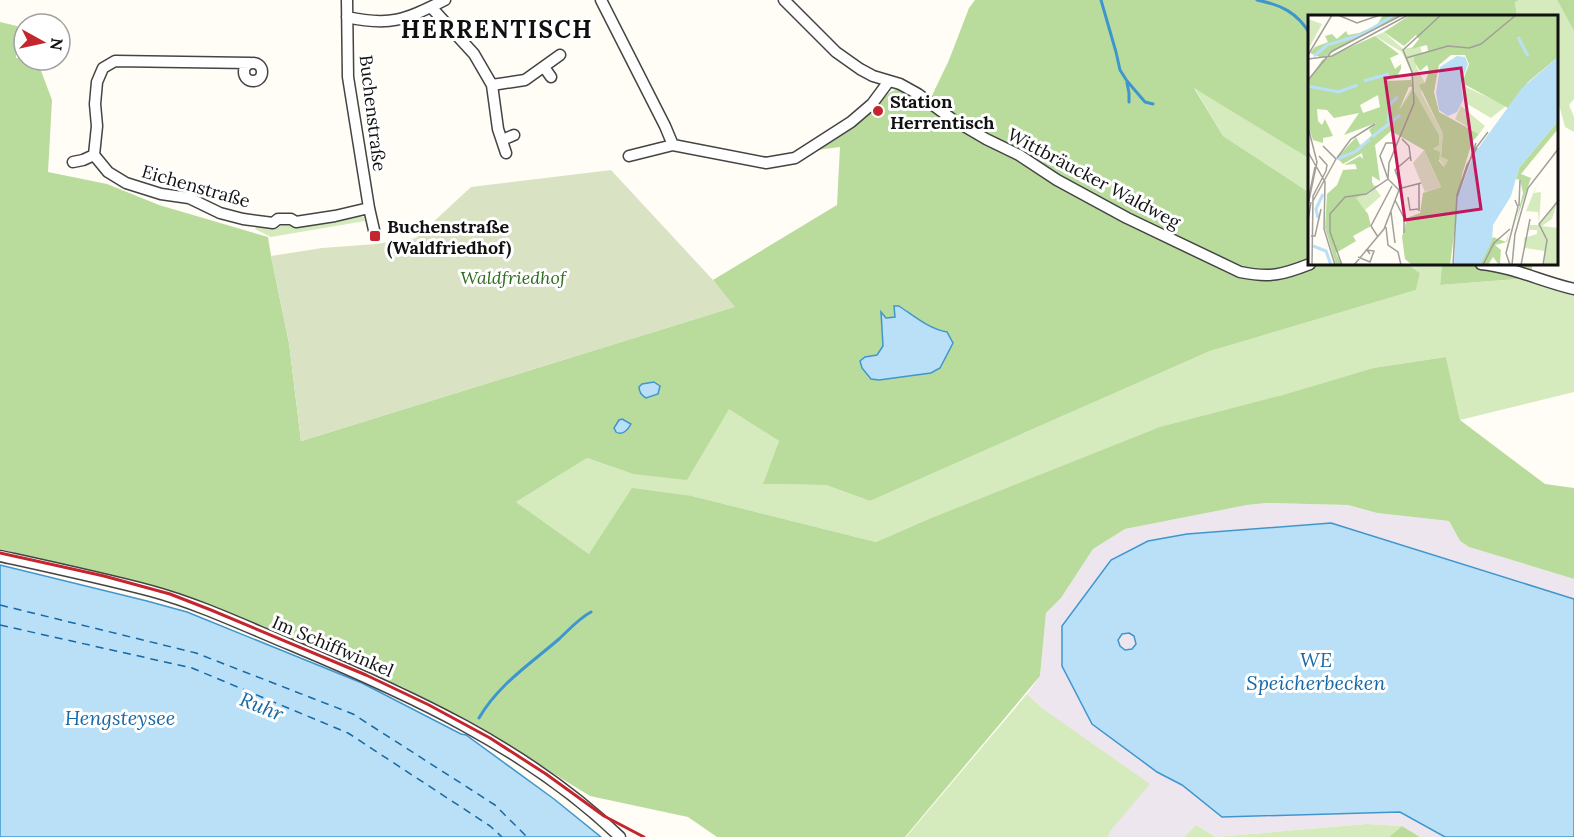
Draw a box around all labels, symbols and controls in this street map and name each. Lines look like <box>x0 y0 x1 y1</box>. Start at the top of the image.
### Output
north arrow <box>12 12 72 72</box>
district label: HERRENTISCH <box>401 14 593 45</box>
inset map <box>1308 15 1559 266</box>
text: N <box>46 37 68 52</box>
street label: Buchenstraße <box>354 53 392 173</box>
place label: Station Herrentisch <box>890 90 995 134</box>
marker: Station Herrentisch <box>871 104 885 118</box>
street label: Wittbräucker Waldweg <box>1004 123 1185 234</box>
street label: Eichenstraße <box>139 160 253 212</box>
place label: Buchenstraße (Waldfriedhof) <box>387 215 511 259</box>
marker: Buchenstraße (Waldfriedhof) <box>368 229 382 243</box>
park label: Waldfriedhof <box>460 266 568 289</box>
street label: Im Schiffwinkel <box>269 610 397 682</box>
water label: WE Speicherbecken <box>1246 647 1386 695</box>
water label: Ruhr <box>236 686 288 726</box>
water label: Hengsteysee <box>65 705 175 730</box>

